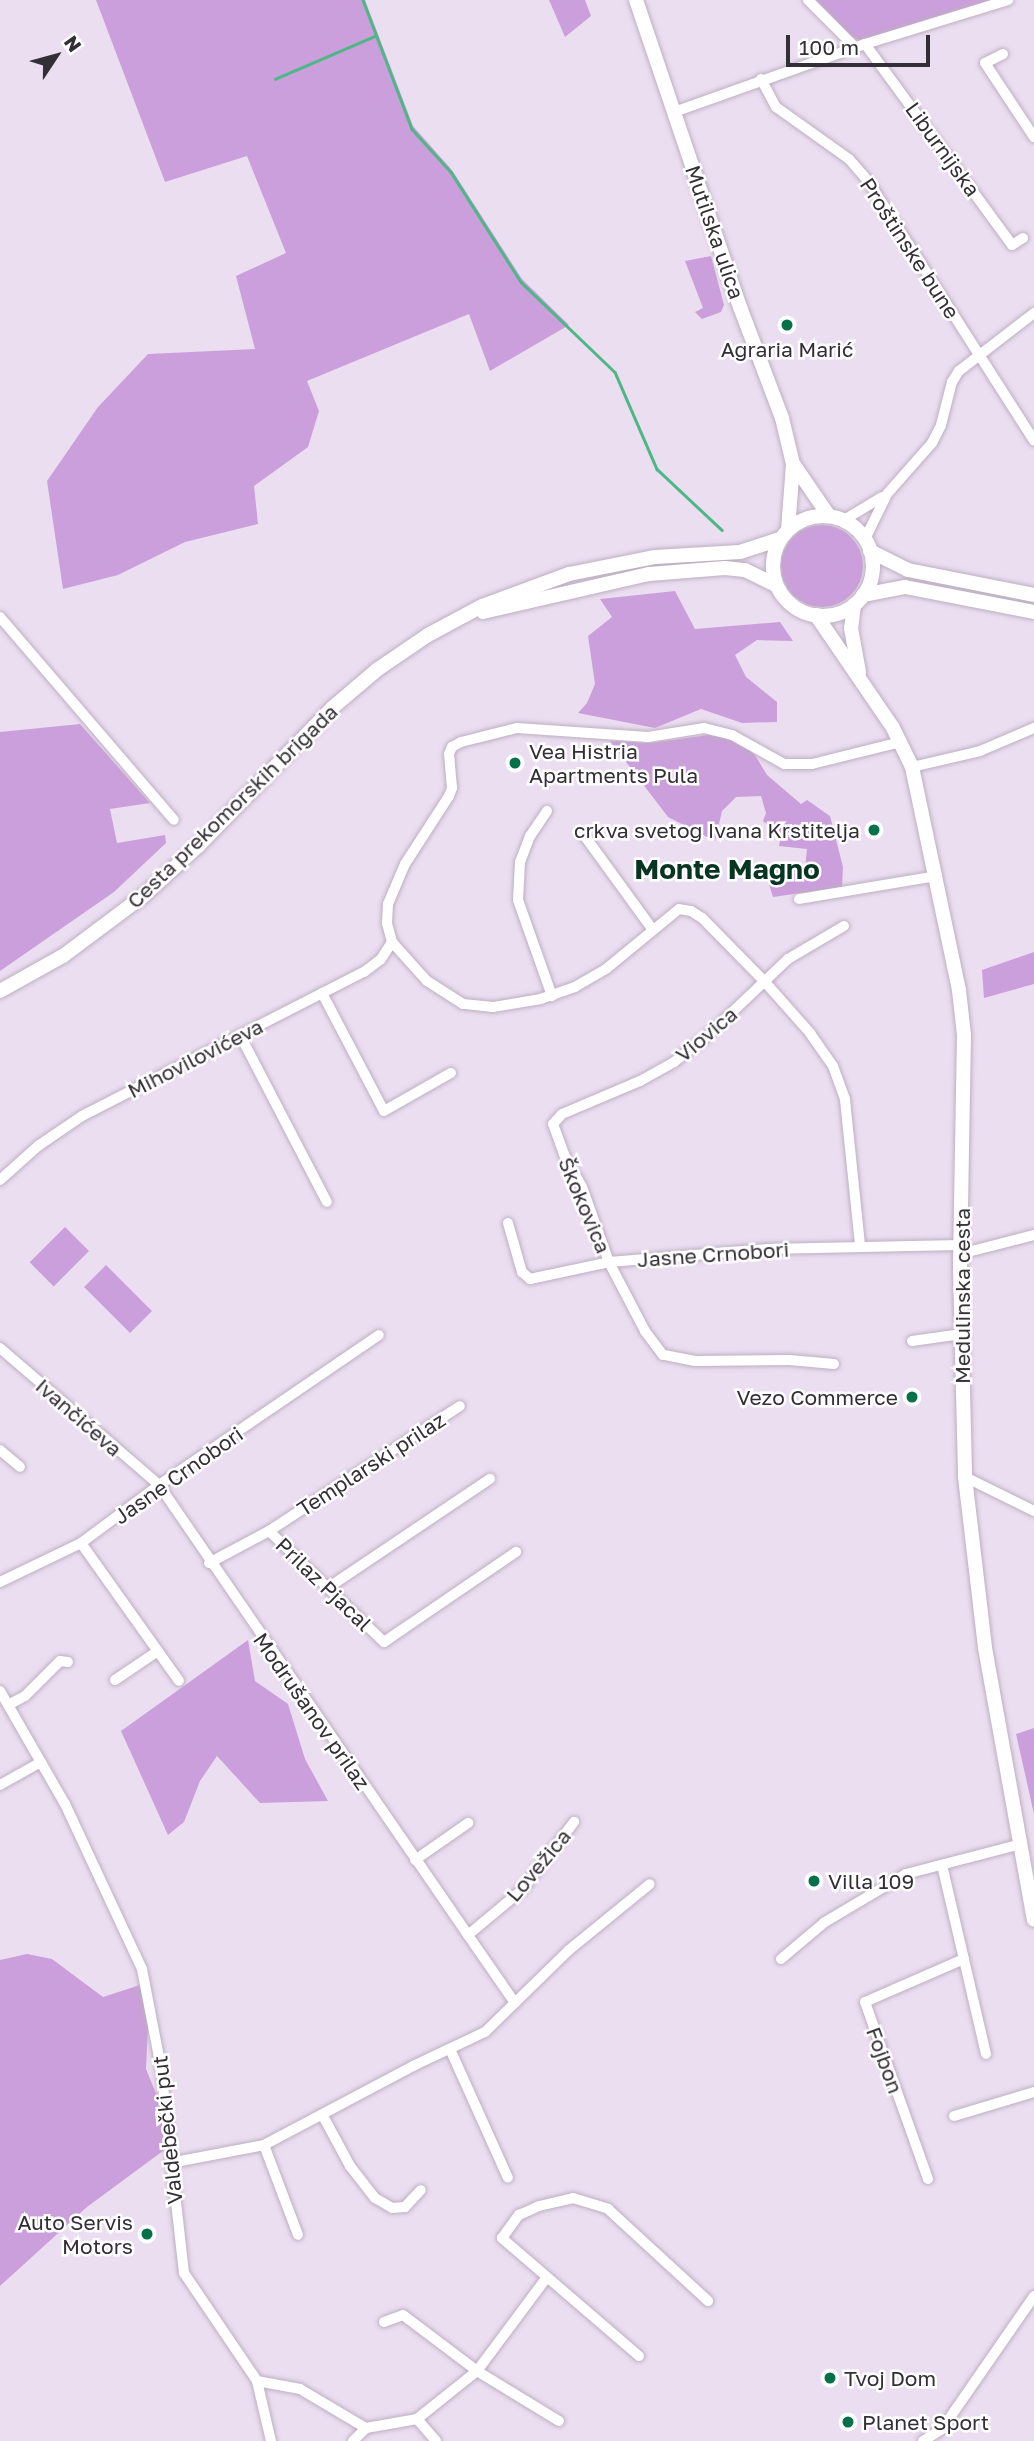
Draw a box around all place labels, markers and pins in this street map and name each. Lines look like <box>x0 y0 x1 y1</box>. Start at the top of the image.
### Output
marker: Agraria Marić <box>779 317 795 333</box>
place label: Agraria Marić <box>721 336 853 362</box>
place label: Vea Histria Apartments Pula <box>529 738 698 788</box>
marker: Vea Histria Apartments Pula <box>507 755 523 771</box>
place label: crkva svetog Ivana Krstitelja <box>574 817 860 843</box>
marker: crkva svetog Ivana Krstitelja <box>866 822 882 838</box>
place label: Vezo Commerce <box>737 1384 898 1410</box>
marker: Vezo Commerce <box>904 1389 920 1405</box>
place label: Villa 109 <box>828 1868 914 1894</box>
marker: Villa 109 <box>806 1873 822 1889</box>
place label: Auto Servis Motors <box>17 2209 133 2259</box>
marker: Auto Servis Motors <box>139 2226 155 2242</box>
place label: Tvoj Dom <box>844 2365 936 2391</box>
marker: Tvoj Dom <box>822 2370 838 2386</box>
place label: Planet Sport <box>862 2409 989 2435</box>
marker: Planet Sport <box>840 2414 856 2430</box>

